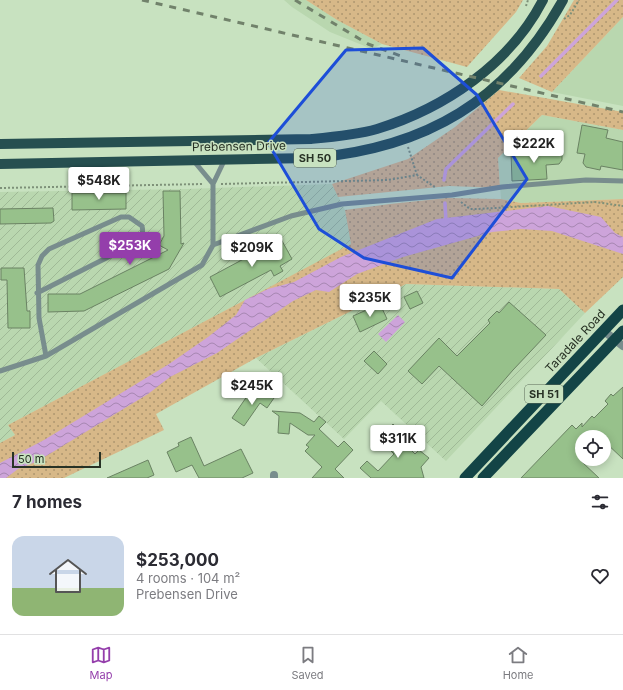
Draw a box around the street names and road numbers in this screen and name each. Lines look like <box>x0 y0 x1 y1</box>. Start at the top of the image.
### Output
street label: Prebensen Drive <box>192 138 286 154</box>
road number: SH 50 <box>294 149 336 167</box>
street label: Taradale Road <box>542 306 608 376</box>
road number: SH 51 <box>525 385 563 403</box>

